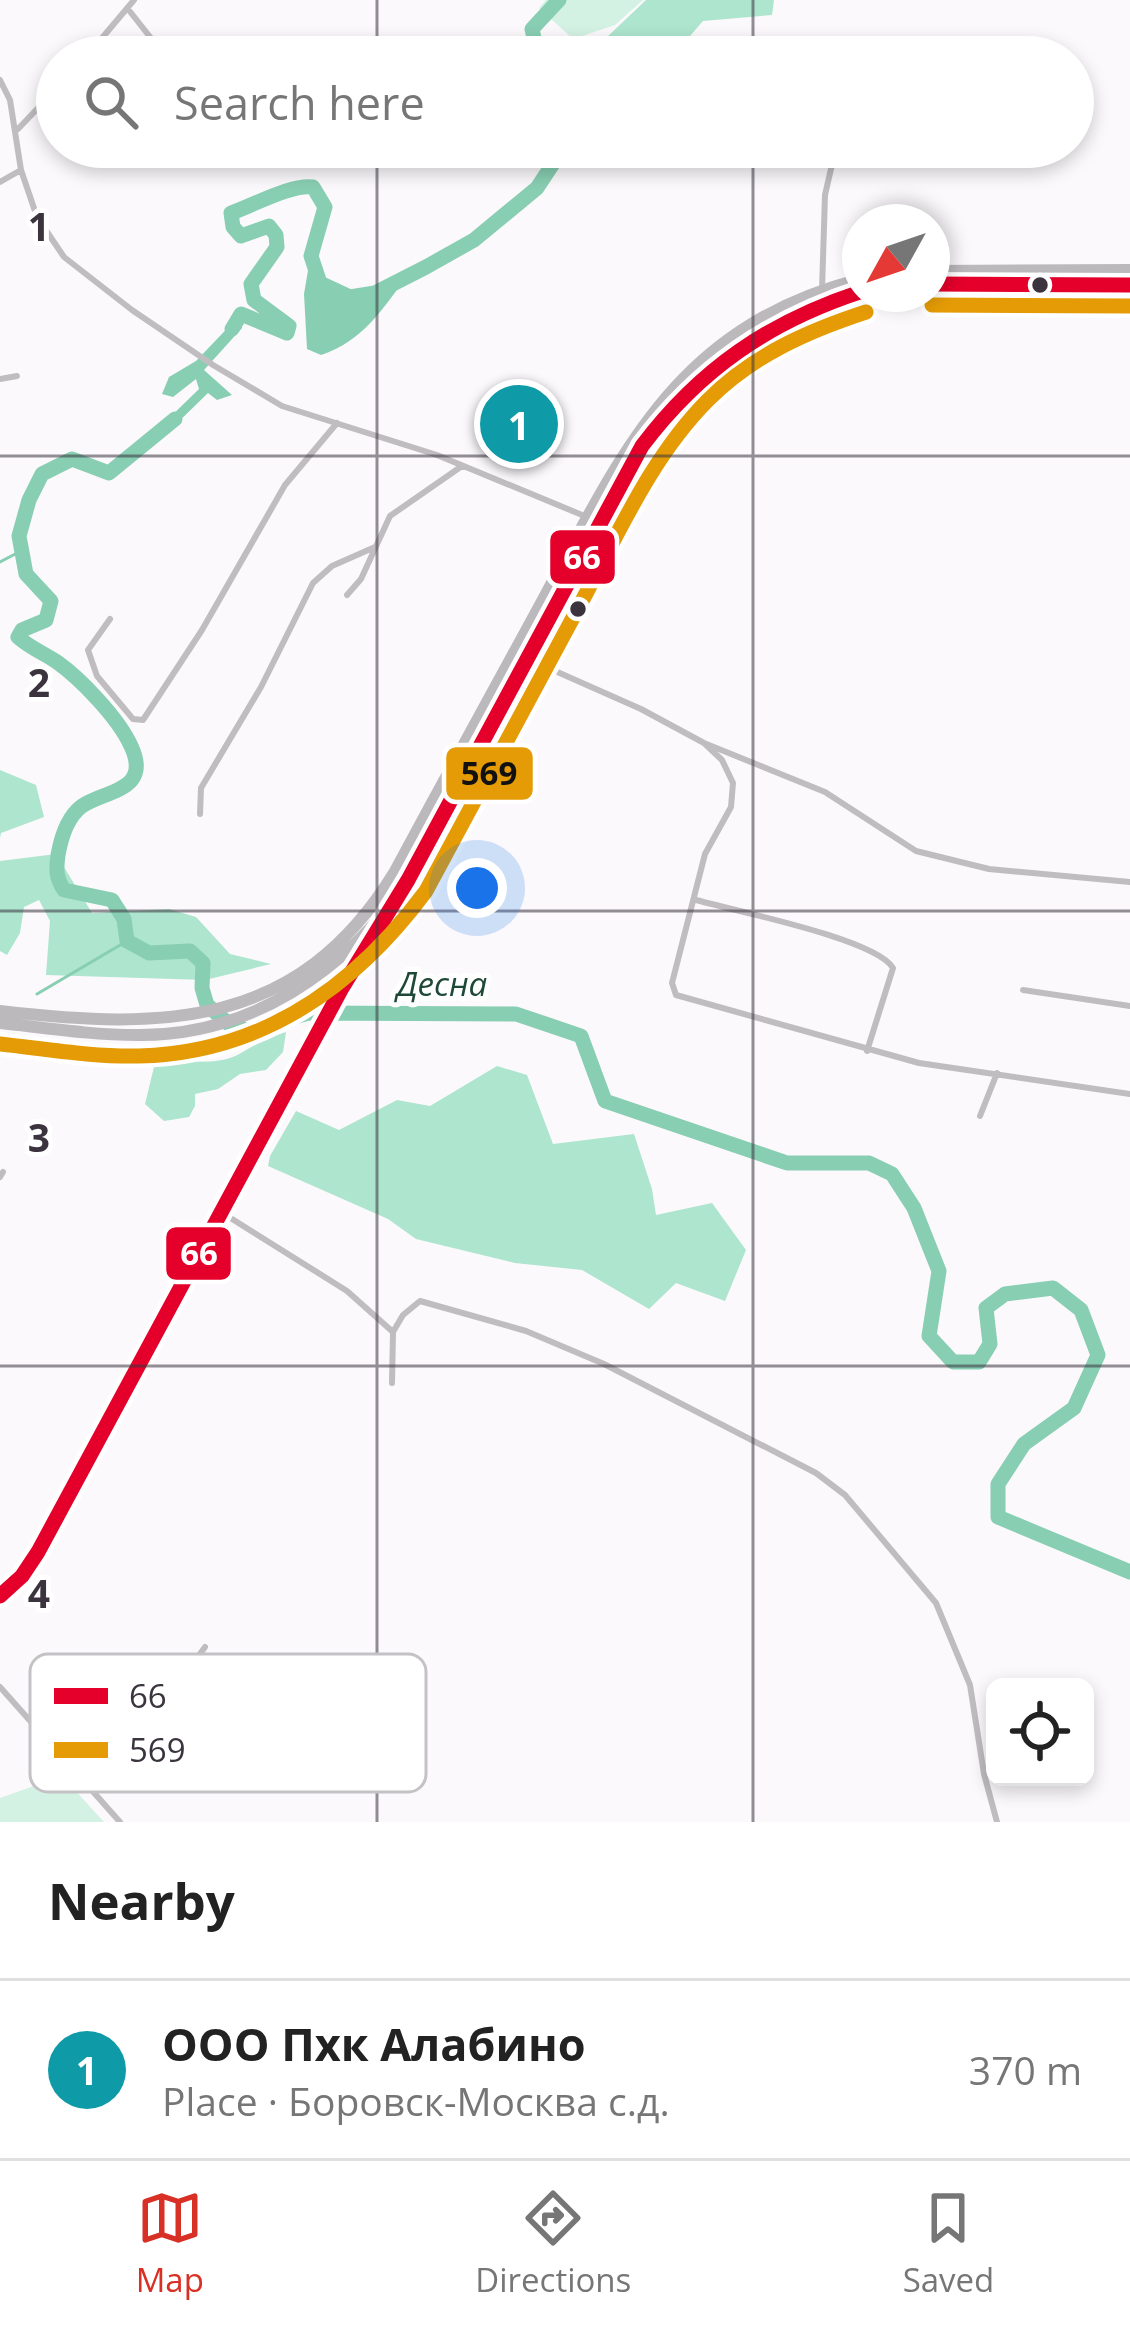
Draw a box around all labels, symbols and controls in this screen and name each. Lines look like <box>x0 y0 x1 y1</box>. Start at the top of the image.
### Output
search box <box>36 36 1094 168</box>
icon: search <box>78 69 144 135</box>
text: Search here <box>174 72 425 133</box>
text: 1 <box>28 199 50 252</box>
north arrow <box>842 204 950 312</box>
unlabelled marker <box>1029 274 1051 296</box>
pin: 1 <box>480 379 558 469</box>
line badge: 66 <box>548 528 617 586</box>
text: 66 <box>563 534 601 579</box>
unlabelled marker <box>567 598 589 620</box>
text: 2 <box>28 655 50 708</box>
line badge: 569 <box>444 745 535 802</box>
text: 569 <box>461 750 517 795</box>
your location <box>447 858 507 918</box>
water label: Десна <box>394 961 487 1006</box>
text: 3 <box>28 1110 50 1163</box>
line badge: 66 <box>164 1225 233 1282</box>
text: 66 <box>180 1230 218 1275</box>
text: 4 <box>28 1566 50 1619</box>
legend <box>30 1654 426 1792</box>
text: 66 <box>129 1673 167 1718</box>
map controls <box>986 1678 1094 1786</box>
button: locate <box>986 1678 1094 1786</box>
text: 569 <box>129 1727 186 1772</box>
text: Nearby <box>48 1865 235 1935</box>
text: ООО Пхк Алабино <box>162 2013 586 2074</box>
text: 1 <box>76 2043 98 2096</box>
text: 370 m <box>969 2043 1082 2096</box>
text: Place · Боровск-Москва с.д. <box>162 2074 670 2127</box>
tab: Map <box>136 2185 204 2302</box>
tab: Directions <box>475 2185 631 2302</box>
tab: Saved <box>903 2185 994 2302</box>

